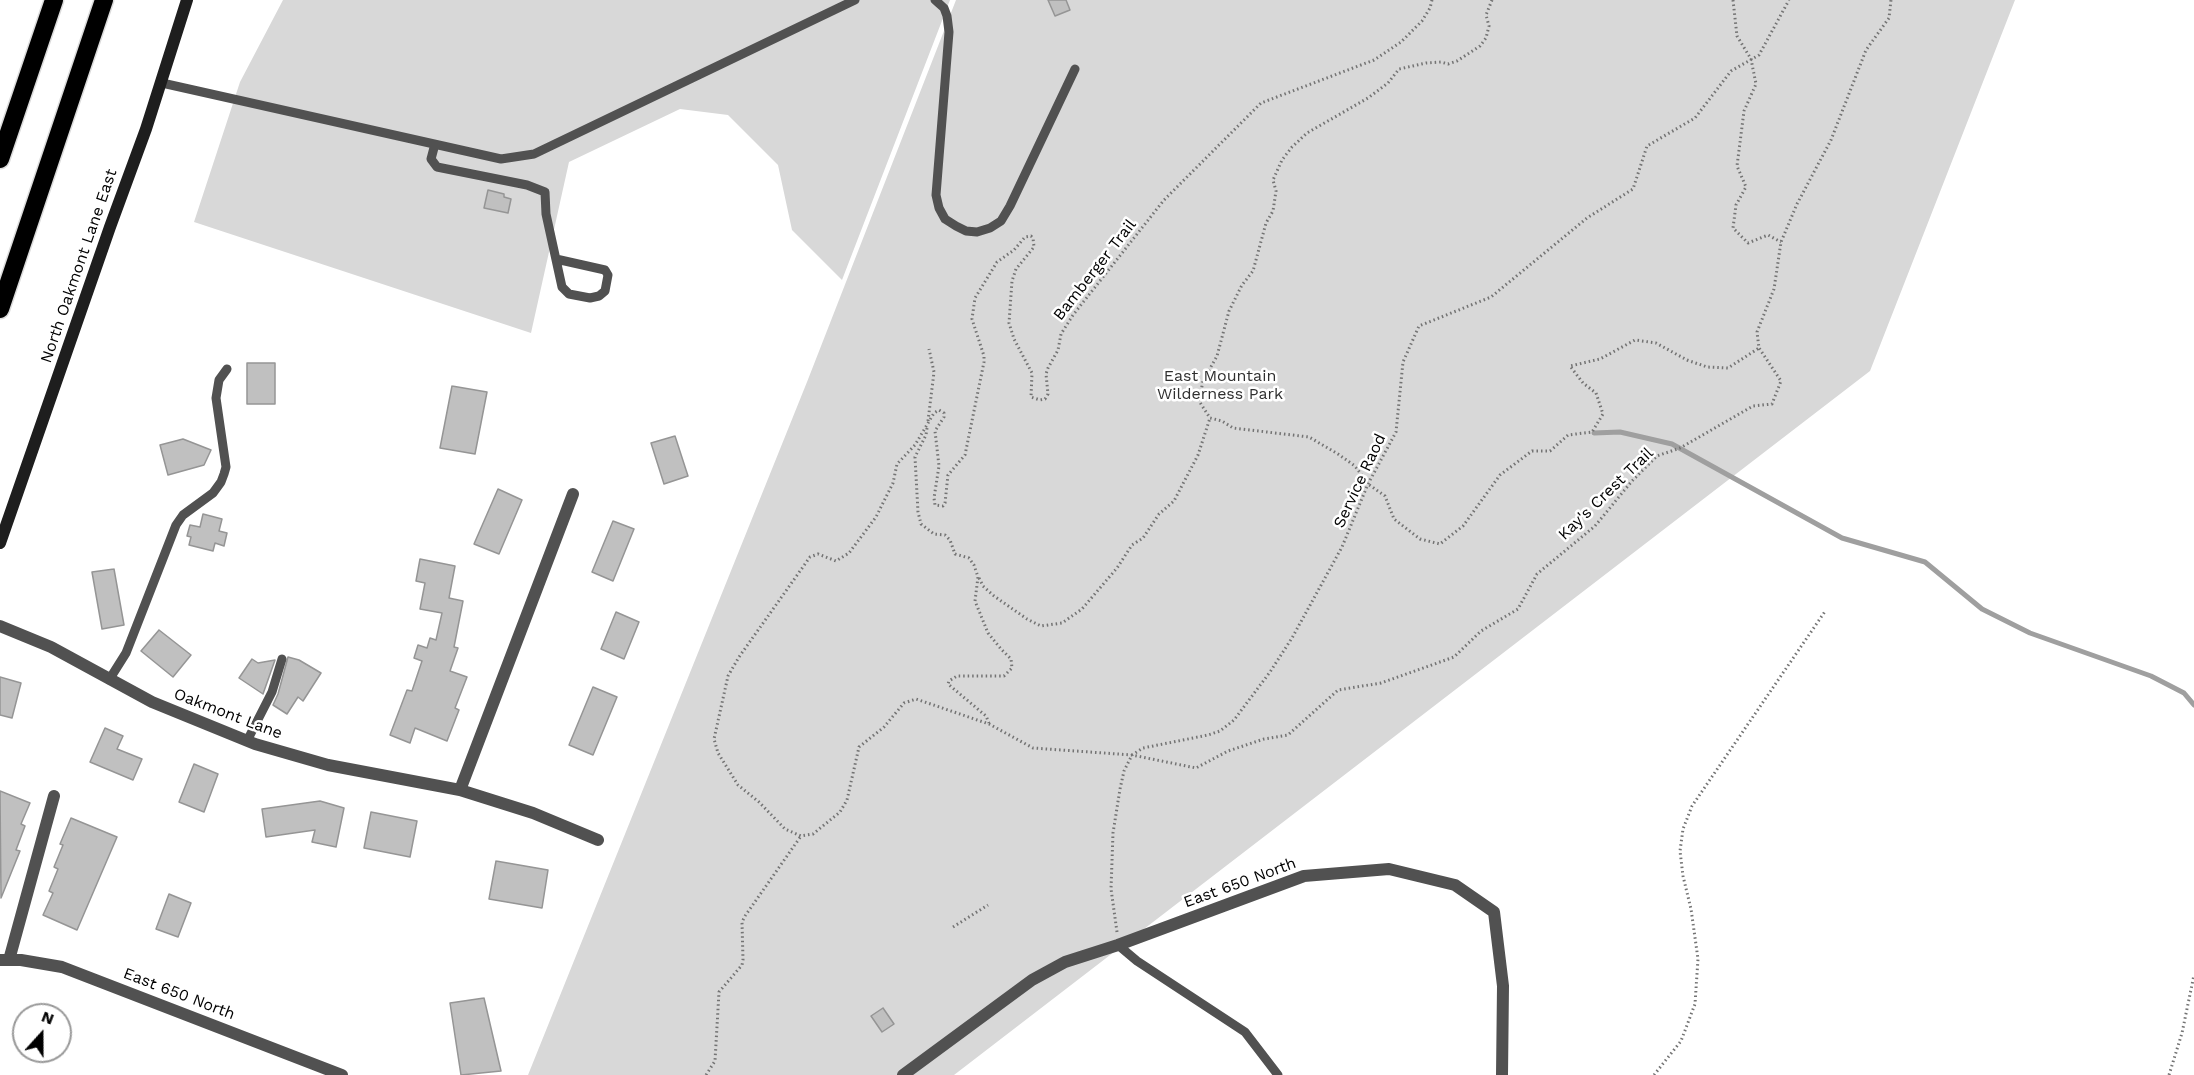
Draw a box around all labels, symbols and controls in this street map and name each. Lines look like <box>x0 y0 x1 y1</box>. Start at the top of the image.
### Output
street label: North Oakmont Lane East <box>37 167 121 365</box>
street label: Bamberger Trail <box>1050 216 1140 324</box>
park label: East Mountain Wilderness Park <box>1157 366 1283 404</box>
street label: Service Raod <box>1330 431 1390 531</box>
street label: Kay's Crest Trail <box>1554 444 1658 544</box>
street label: Oakmont Lane <box>171 684 285 744</box>
street label: East 650 North <box>1181 854 1299 912</box>
street label: East 650 North <box>120 964 238 1024</box>
north arrow <box>12 1003 72 1063</box>
text: N <box>39 1007 57 1029</box>

